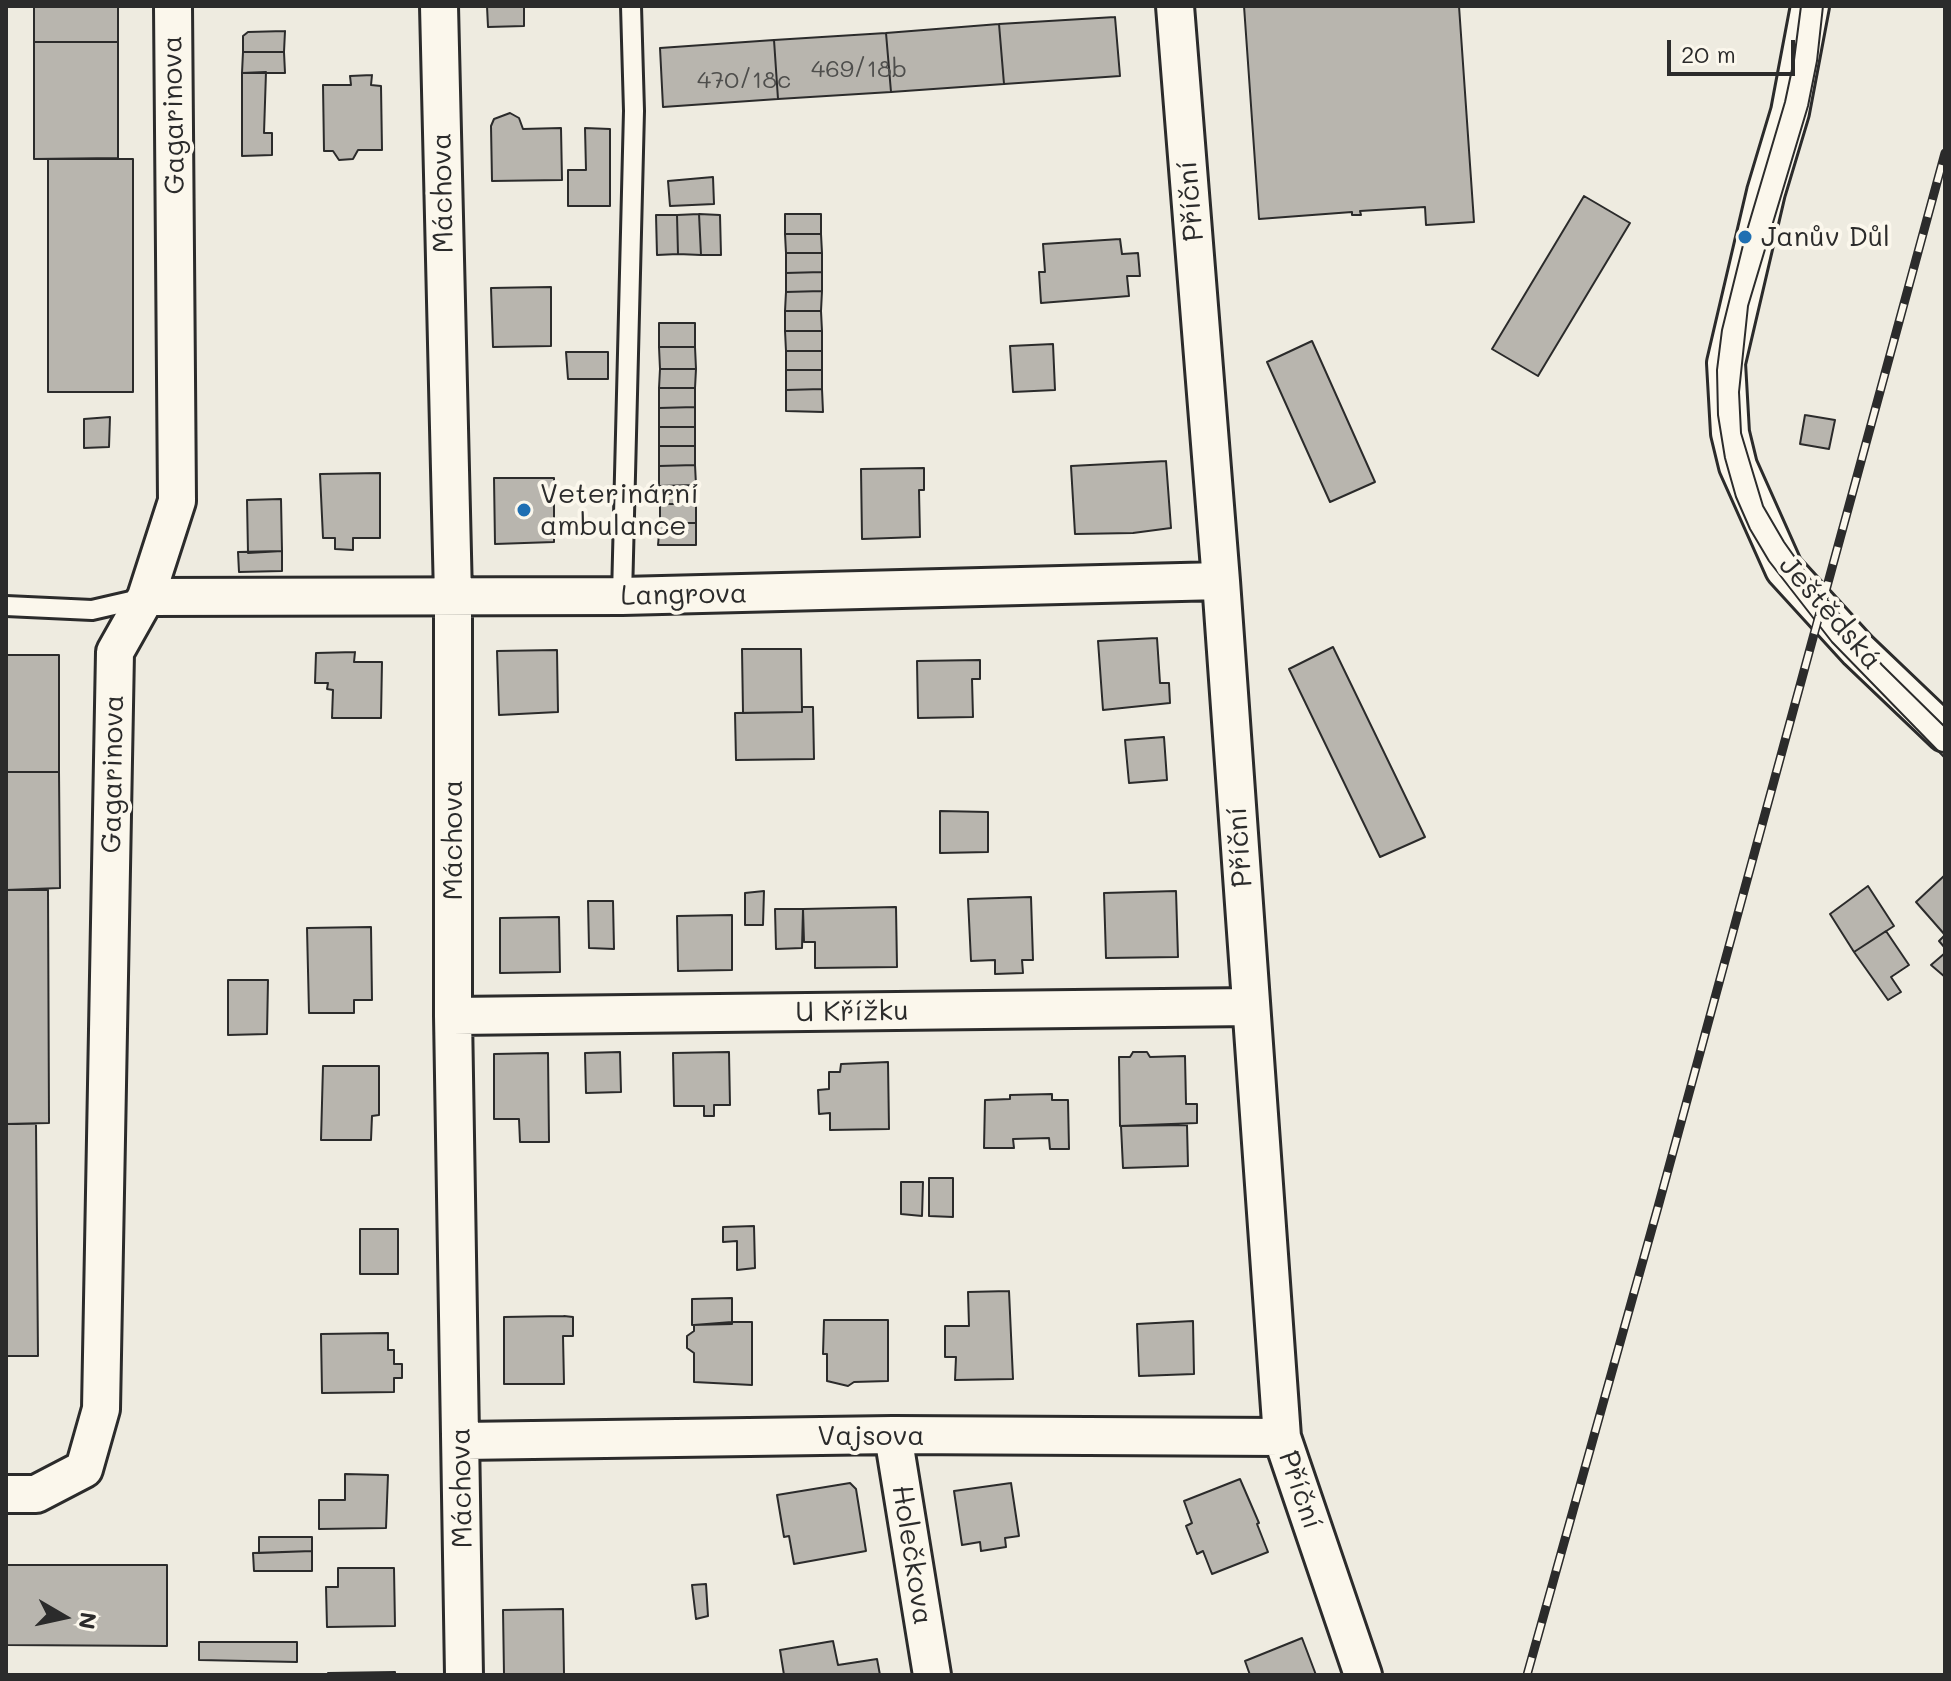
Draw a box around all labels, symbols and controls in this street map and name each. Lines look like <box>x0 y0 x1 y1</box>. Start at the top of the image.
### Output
scale bar <box>1671 24 1799 74</box>
street label: Gagarinova <box>156 35 192 195</box>
text: 20 m <box>1681 38 1736 69</box>
house number: 469/18b <box>811 56 907 84</box>
house number: 470/18c <box>697 67 791 95</box>
street label: Máchova <box>425 132 461 254</box>
street label: Příční <box>1171 159 1211 243</box>
place label: Janův Důl <box>1761 220 1890 254</box>
marker: Janův Důl <box>1736 228 1754 246</box>
place label: Veterinární ambulance <box>540 477 699 543</box>
marker: Veterinární ambulance <box>515 501 533 519</box>
street label: Ještědská <box>1772 549 1888 677</box>
street label: Langrova <box>620 577 748 613</box>
street label: Gagarinova <box>95 694 131 854</box>
street label: Máchova <box>436 780 470 900</box>
street label: Příční <box>1220 806 1260 888</box>
street label: U Křížku <box>795 994 909 1030</box>
street label: Vajsova <box>817 1419 925 1453</box>
street label: Máchova <box>444 1427 480 1549</box>
street label: Příční <box>1271 1446 1329 1534</box>
street label: Holečkova <box>884 1483 940 1627</box>
north arrow <box>24 1577 104 1657</box>
text: N <box>73 1610 104 1631</box>

